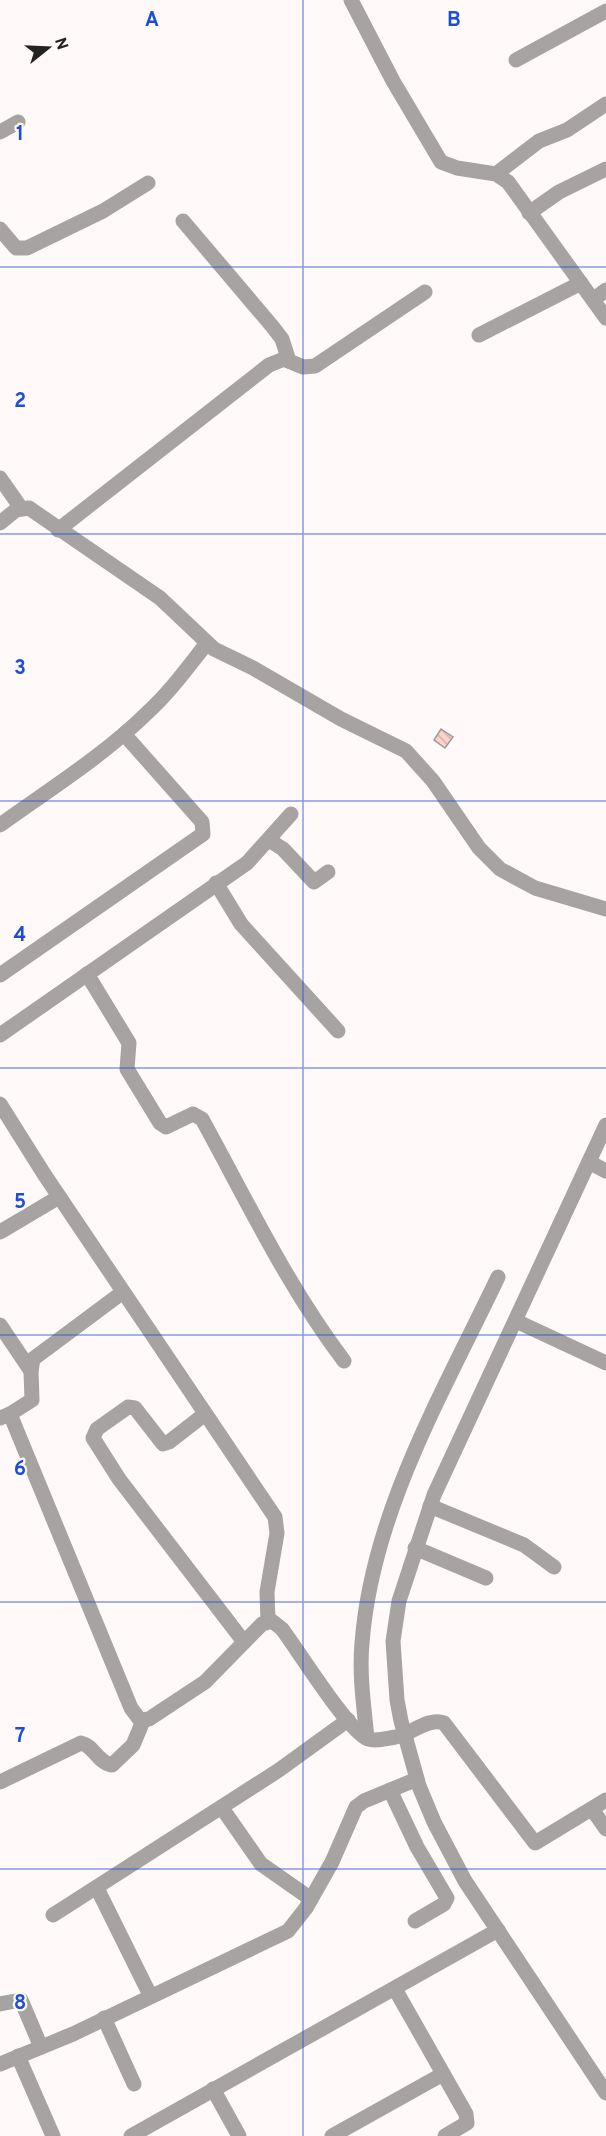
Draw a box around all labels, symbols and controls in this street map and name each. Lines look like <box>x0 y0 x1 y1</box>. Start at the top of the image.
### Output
text: A <box>145 8 159 34</box>
text: B <box>447 8 461 34</box>
north arrow <box>18 18 78 78</box>
text: N <box>49 35 72 53</box>
text: 1 <box>16 122 24 148</box>
text: 2 <box>14 389 26 415</box>
text: 3 <box>14 656 26 682</box>
text: 4 <box>14 923 26 949</box>
text: 5 <box>14 1190 26 1216</box>
text: 6 <box>14 1457 26 1483</box>
text: 7 <box>15 1724 25 1750</box>
text: 8 <box>14 1991 26 2017</box>

